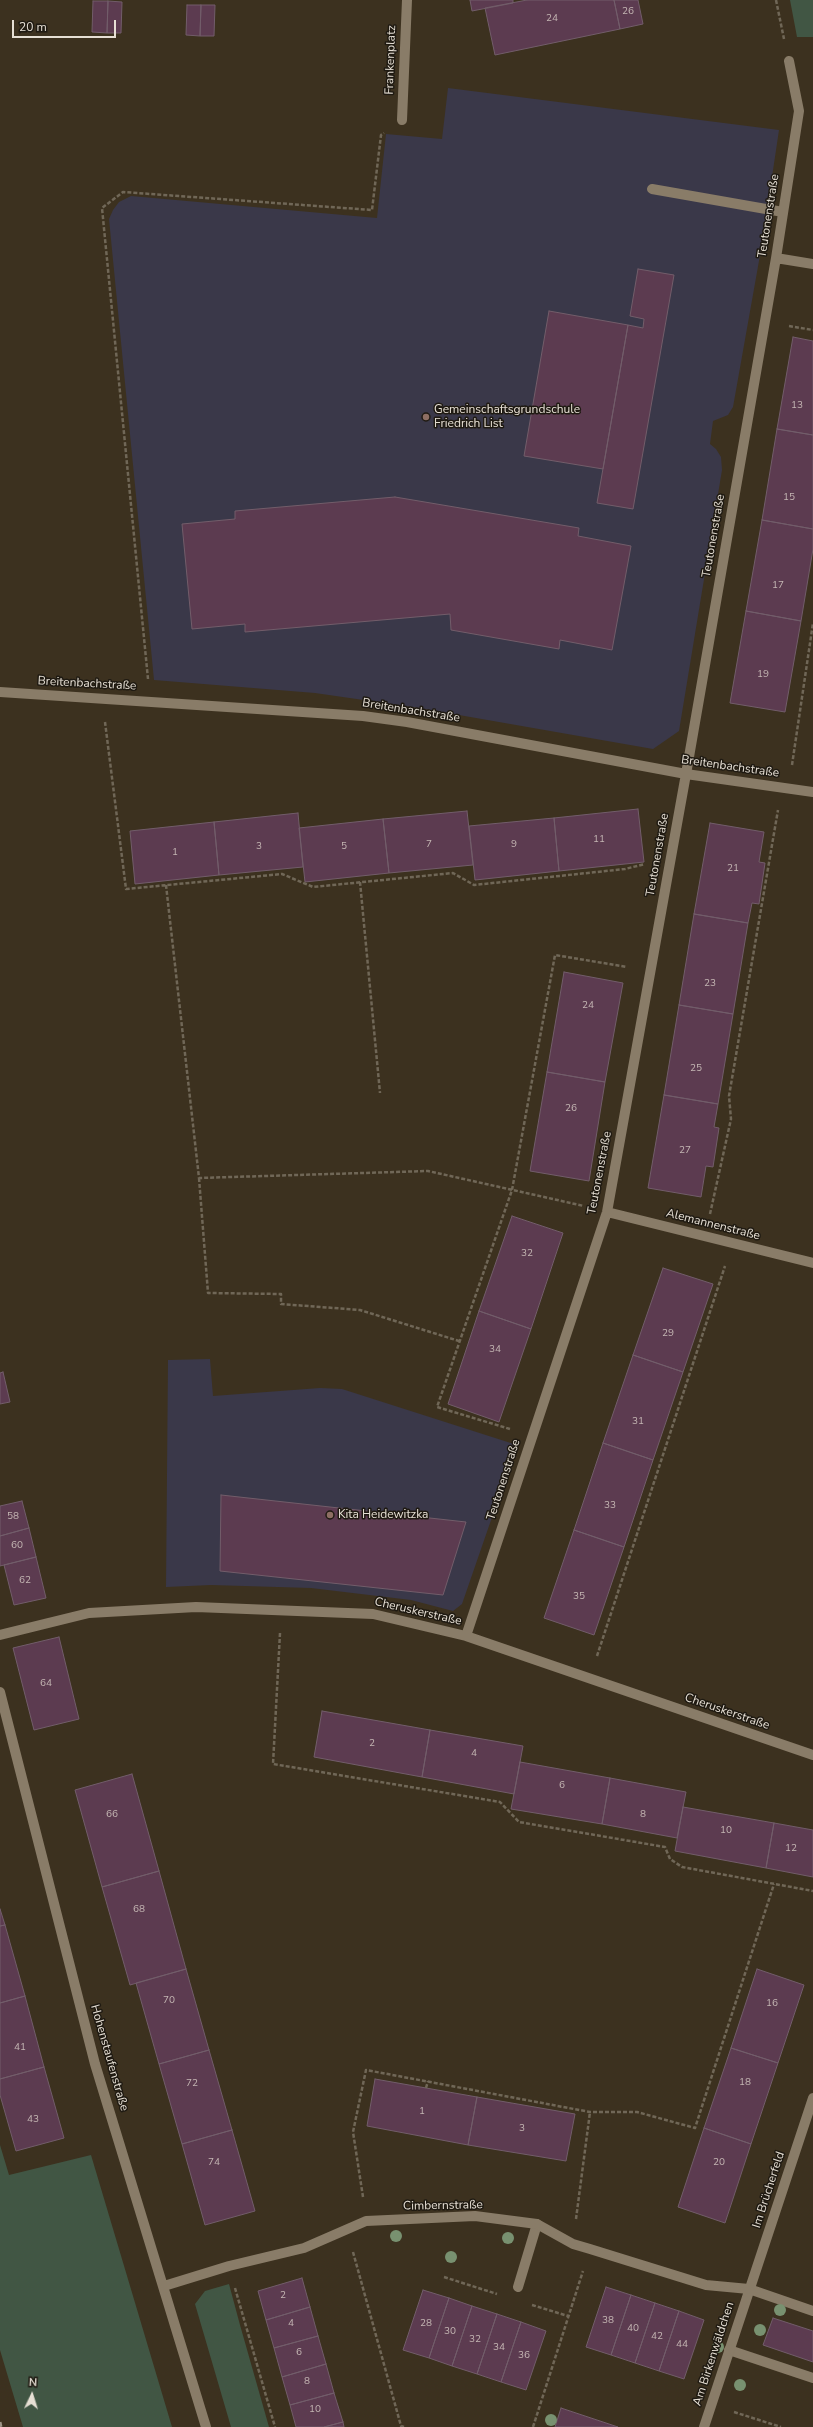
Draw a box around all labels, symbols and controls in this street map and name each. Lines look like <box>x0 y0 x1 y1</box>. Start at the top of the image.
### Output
house number: 26 <box>622 6 634 18</box>
scale bar <box>14 12 118 38</box>
house number: 24 <box>546 13 558 25</box>
text: 20 m <box>19 19 47 35</box>
street label: Frankenplatz <box>383 25 399 95</box>
street label: Teutonenstraße <box>755 173 783 259</box>
house number: 13 <box>791 400 803 412</box>
place label: Gemeinschaftsgrundschule Friedrich List <box>434 403 580 431</box>
marker: Gemeinschaftsgrundschule Friedrich List <box>421 412 431 422</box>
house number: 15 <box>783 492 795 504</box>
street label: Teutonenstraße <box>700 493 728 579</box>
house number: 17 <box>772 580 784 592</box>
house number: 19 <box>757 669 769 681</box>
street label: Breitenbachstraße <box>37 674 137 694</box>
street label: Breitenbachstraße <box>361 696 461 726</box>
street label: Breitenbachstraße <box>680 753 780 781</box>
street label: Teutonenstraße <box>644 812 672 898</box>
house number: 11 <box>593 834 605 846</box>
house number: 7 <box>426 839 432 851</box>
house number: 9 <box>511 839 517 851</box>
house number: 3 <box>256 841 262 853</box>
house number: 5 <box>341 841 347 853</box>
house number: 1 <box>172 847 178 859</box>
house number: 21 <box>727 863 739 875</box>
house number: 23 <box>704 978 716 990</box>
house number: 24 <box>582 1000 594 1012</box>
house number: 25 <box>690 1063 702 1075</box>
house number: 26 <box>565 1103 577 1115</box>
street label: Teutonenstraße <box>585 1130 615 1216</box>
house number: 27 <box>679 1145 691 1157</box>
street label: Alemannenstraße <box>665 1206 761 1244</box>
house number: 32 <box>521 1248 533 1260</box>
house number: 29 <box>662 1328 674 1340</box>
house number: 34 <box>489 1344 501 1356</box>
house number: 31 <box>632 1416 644 1428</box>
street label: Teutonenstraße <box>484 1438 524 1522</box>
house number: 33 <box>604 1500 616 1512</box>
place label: Kita Heidewitzka <box>338 1508 428 1522</box>
marker: Kita Heidewitzka <box>325 1510 335 1520</box>
house number: 58 <box>7 1511 19 1523</box>
house number: 60 <box>11 1540 23 1552</box>
house number: 62 <box>19 1575 31 1587</box>
house number: 35 <box>573 1591 585 1603</box>
street label: Cheruskerstraße <box>373 1595 463 1629</box>
house number: 64 <box>40 1678 52 1690</box>
street label: Cheruskerstraße <box>683 1691 771 1733</box>
house number: 2 <box>369 1738 375 1750</box>
house number: 4 <box>471 1748 477 1760</box>
house number: 6 <box>559 1780 565 1792</box>
house number: 66 <box>106 1809 118 1821</box>
house number: 8 <box>640 1809 646 1821</box>
house number: 10 <box>720 1825 732 1837</box>
house number: 12 <box>785 1843 797 1855</box>
house number: 68 <box>133 1904 145 1916</box>
house number: 70 <box>163 1995 175 2007</box>
house number: 16 <box>766 1998 778 2010</box>
street label: Hohenstaufenstraße <box>87 2003 131 2113</box>
house number: 41 <box>14 2042 26 2054</box>
house number: 18 <box>739 2077 751 2089</box>
house number: 72 <box>186 2078 198 2090</box>
house number: 1 <box>419 2106 425 2118</box>
house number: 43 <box>27 2114 39 2126</box>
house number: 3 <box>519 2123 525 2135</box>
street label: Im Brücherfeld <box>750 2150 788 2230</box>
house number: 74 <box>208 2157 220 2169</box>
house number: 20 <box>713 2157 725 2169</box>
street label: Cimbernstraße <box>403 2198 483 2214</box>
house number: 2 <box>280 2290 286 2302</box>
street label: Am Birkenwäldchen <box>690 2300 738 2408</box>
house number: 38 <box>602 2315 614 2327</box>
house number: 4 <box>288 2318 294 2330</box>
house number: 28 <box>420 2318 432 2330</box>
house number: 40 <box>627 2323 639 2335</box>
house number: 30 <box>444 2326 456 2338</box>
house number: 42 <box>651 2331 663 2343</box>
house number: 32 <box>469 2334 481 2346</box>
house number: 44 <box>676 2339 688 2351</box>
house number: 34 <box>493 2342 505 2354</box>
house number: 6 <box>296 2347 302 2359</box>
house number: 36 <box>518 2350 530 2362</box>
north arrow <box>12 2375 52 2415</box>
text: N <box>28 2375 37 2390</box>
house number: 8 <box>304 2376 310 2388</box>
house number: 10 <box>309 2404 321 2416</box>

